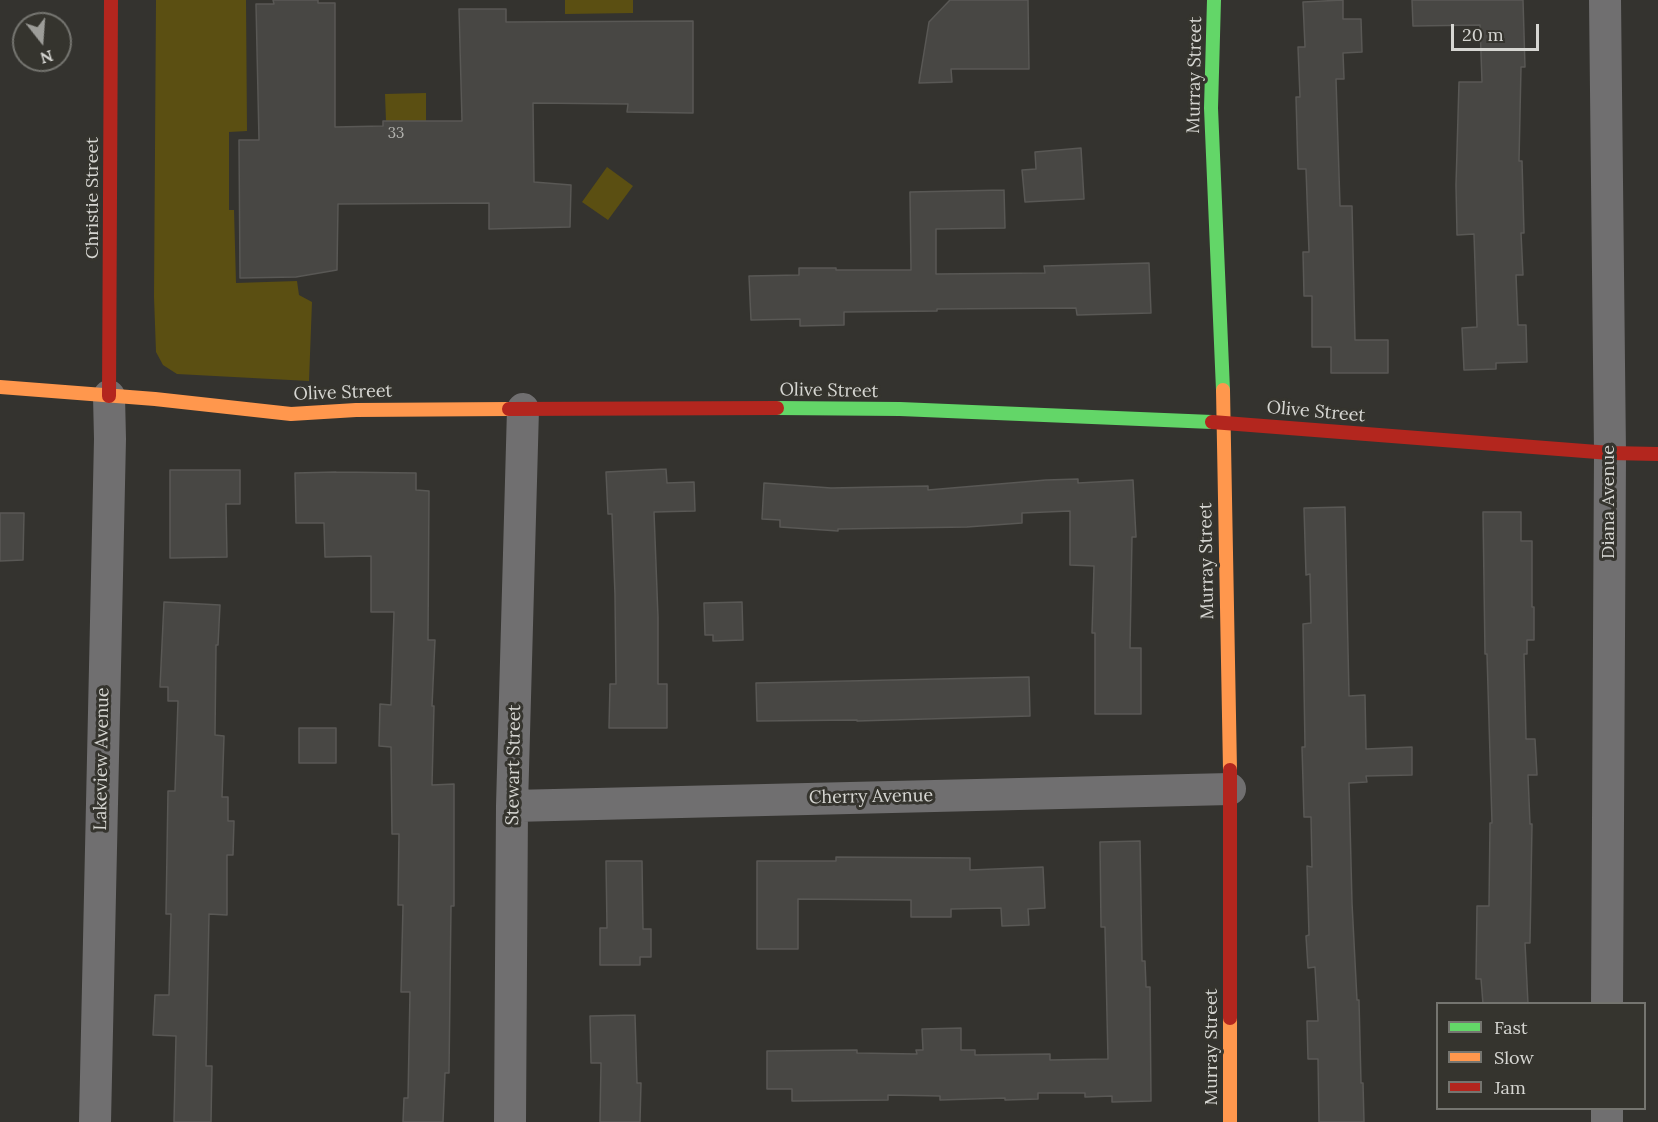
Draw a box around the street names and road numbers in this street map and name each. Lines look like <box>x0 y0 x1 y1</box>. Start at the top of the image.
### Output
street label: Murray Street <box>1183 16 1207 134</box>
street label: Christie Street <box>82 137 104 259</box>
street label: Olive Street <box>779 379 879 403</box>
street label: Olive Street <box>293 380 393 406</box>
street label: Olive Street <box>1266 397 1366 427</box>
street label: Diana Avenue <box>1598 445 1620 559</box>
street label: Murray Street <box>1195 502 1219 620</box>
street label: Lakeview Avenue <box>90 687 114 831</box>
street label: Stewart Street <box>502 704 526 826</box>
street label: Cherry Avenue <box>809 785 933 809</box>
street label: Murray Street <box>1201 988 1223 1106</box>

